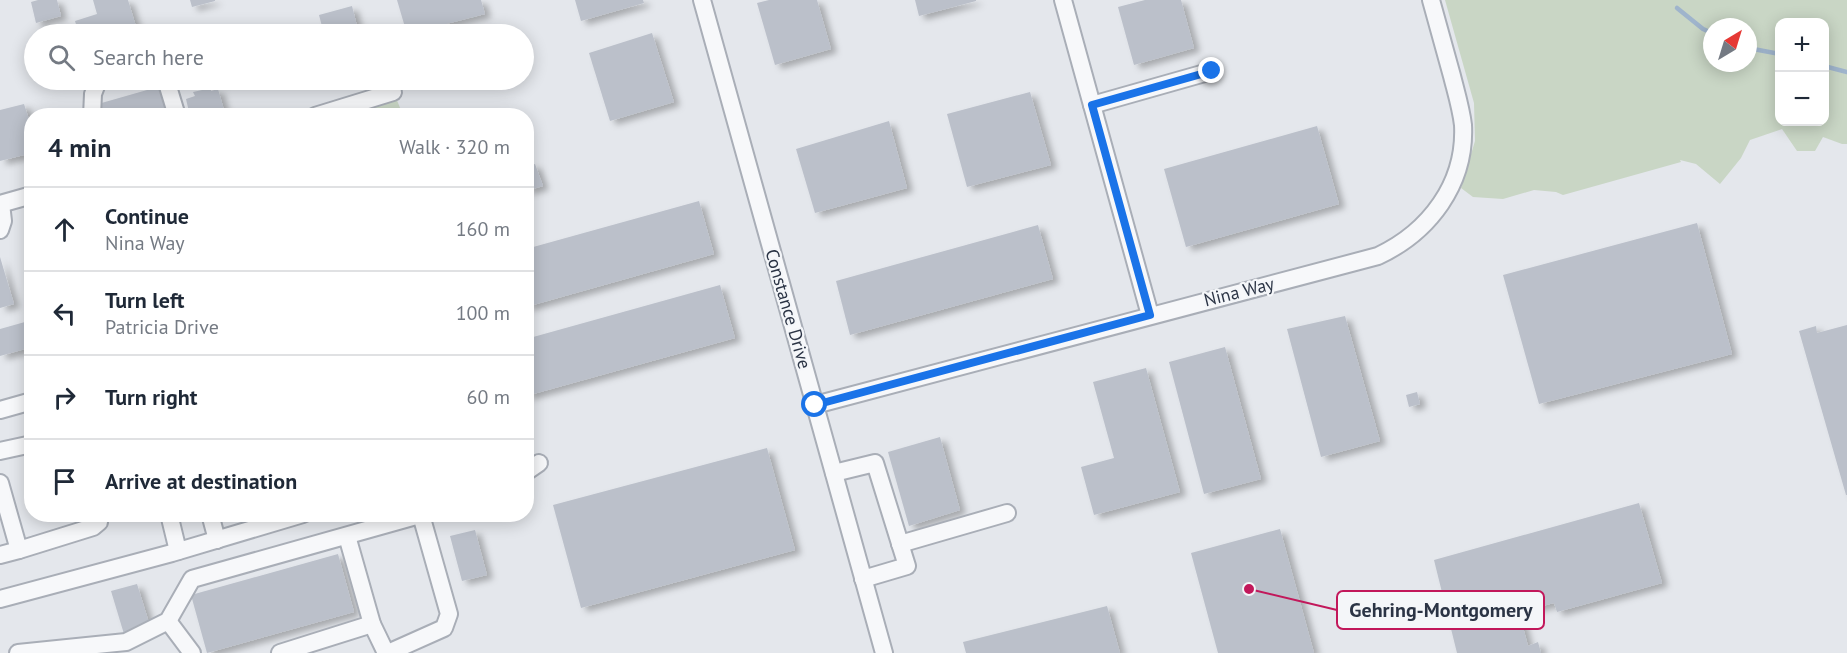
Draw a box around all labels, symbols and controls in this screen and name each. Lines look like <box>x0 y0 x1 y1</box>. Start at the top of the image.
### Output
north arrow <box>1703 18 1757 72</box>
map controls <box>1775 18 1829 126</box>
button: + <box>1775 18 1829 72</box>
search box <box>24 24 534 90</box>
icon: search <box>45 41 78 74</box>
text: Search here <box>93 43 204 71</box>
route end <box>1198 57 1224 83</box>
button: − <box>1775 72 1829 126</box>
text: 4 min <box>48 131 111 164</box>
text: Walk · 320 m <box>399 134 510 160</box>
text: Continue <box>105 202 189 230</box>
icon: ahead <box>48 213 81 246</box>
text: 160 m <box>456 216 510 242</box>
text: Nina Way <box>105 230 185 256</box>
street label: Constance Drive <box>760 246 817 371</box>
street label: Nina Way <box>1201 272 1277 311</box>
text: Turn left <box>105 286 185 314</box>
icon: left <box>48 297 81 330</box>
text: 100 m <box>456 300 510 326</box>
text: Patricia Drive <box>105 314 219 340</box>
icon: right <box>48 381 81 414</box>
text: Turn right <box>105 383 197 411</box>
text: 60 m <box>467 384 510 410</box>
route start <box>801 391 827 417</box>
icon: arrive <box>48 465 81 498</box>
text: Arrive at destination <box>105 467 297 495</box>
callout: Gehring-Montgomery <box>1337 591 1544 629</box>
text: Gehring-Montgomery <box>1349 597 1533 623</box>

